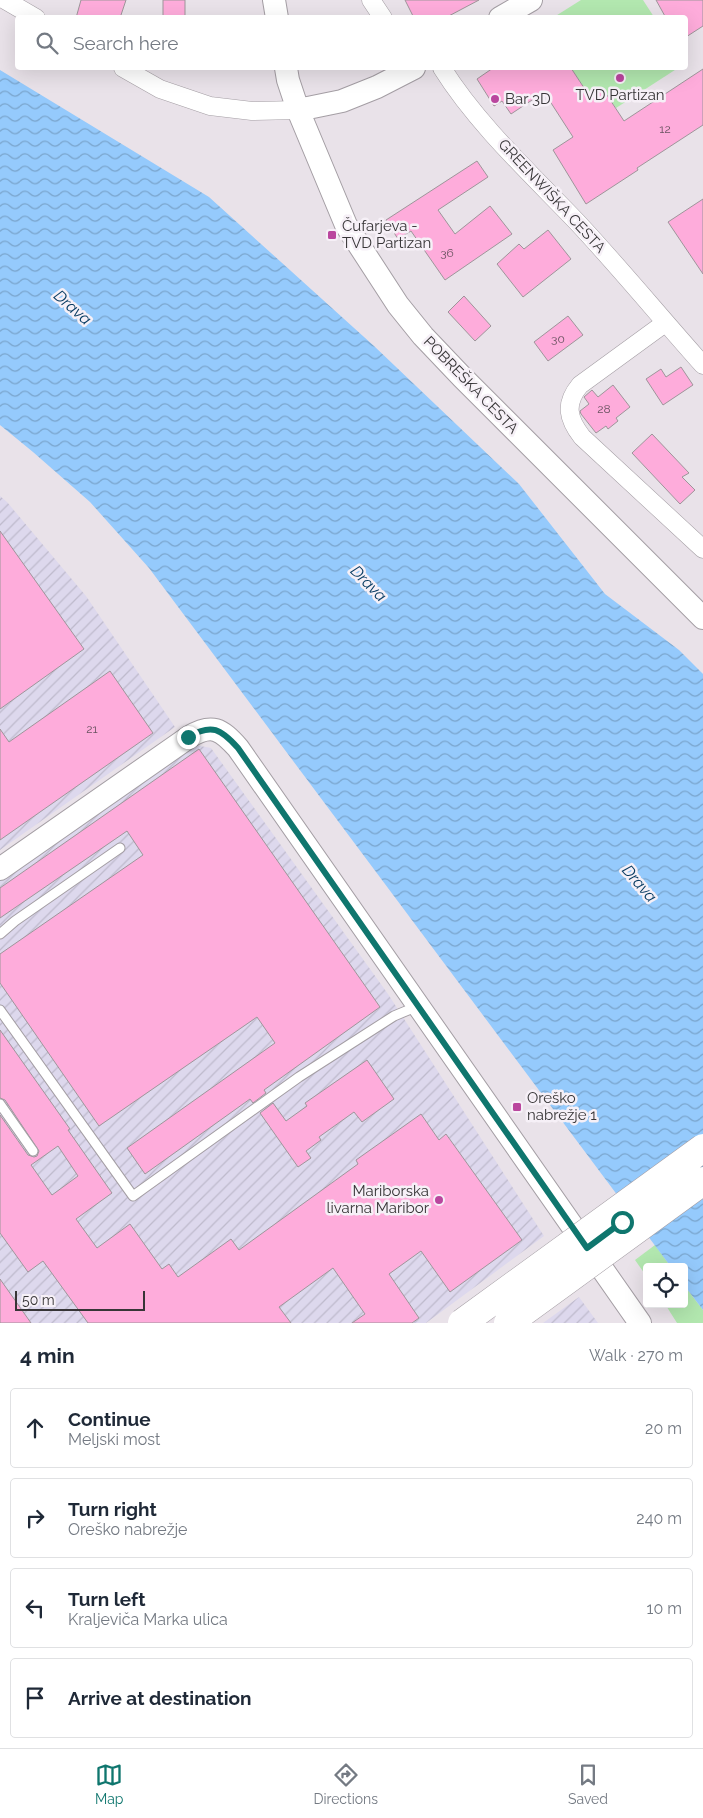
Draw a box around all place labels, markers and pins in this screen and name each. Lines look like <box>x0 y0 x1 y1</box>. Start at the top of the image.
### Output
marker: TVD Partizan <box>614 72 626 84</box>
place label: TVD Partizan <box>575 86 665 104</box>
place label: Bar 3D <box>505 90 551 108</box>
marker: Bar 3D <box>489 93 501 105</box>
place label: Čufarjeva - TVD Partizan <box>342 216 431 252</box>
marker: Čufarjeva - TVD Partizan <box>326 229 338 241</box>
place label: Oreško nabrežje 1 <box>527 1089 597 1124</box>
marker: Oreško nabrežje 1 <box>511 1101 523 1113</box>
place label: Mariborska livarna Maribor <box>326 1182 430 1217</box>
marker: Mariborska livarna Maribor <box>433 1194 445 1206</box>

